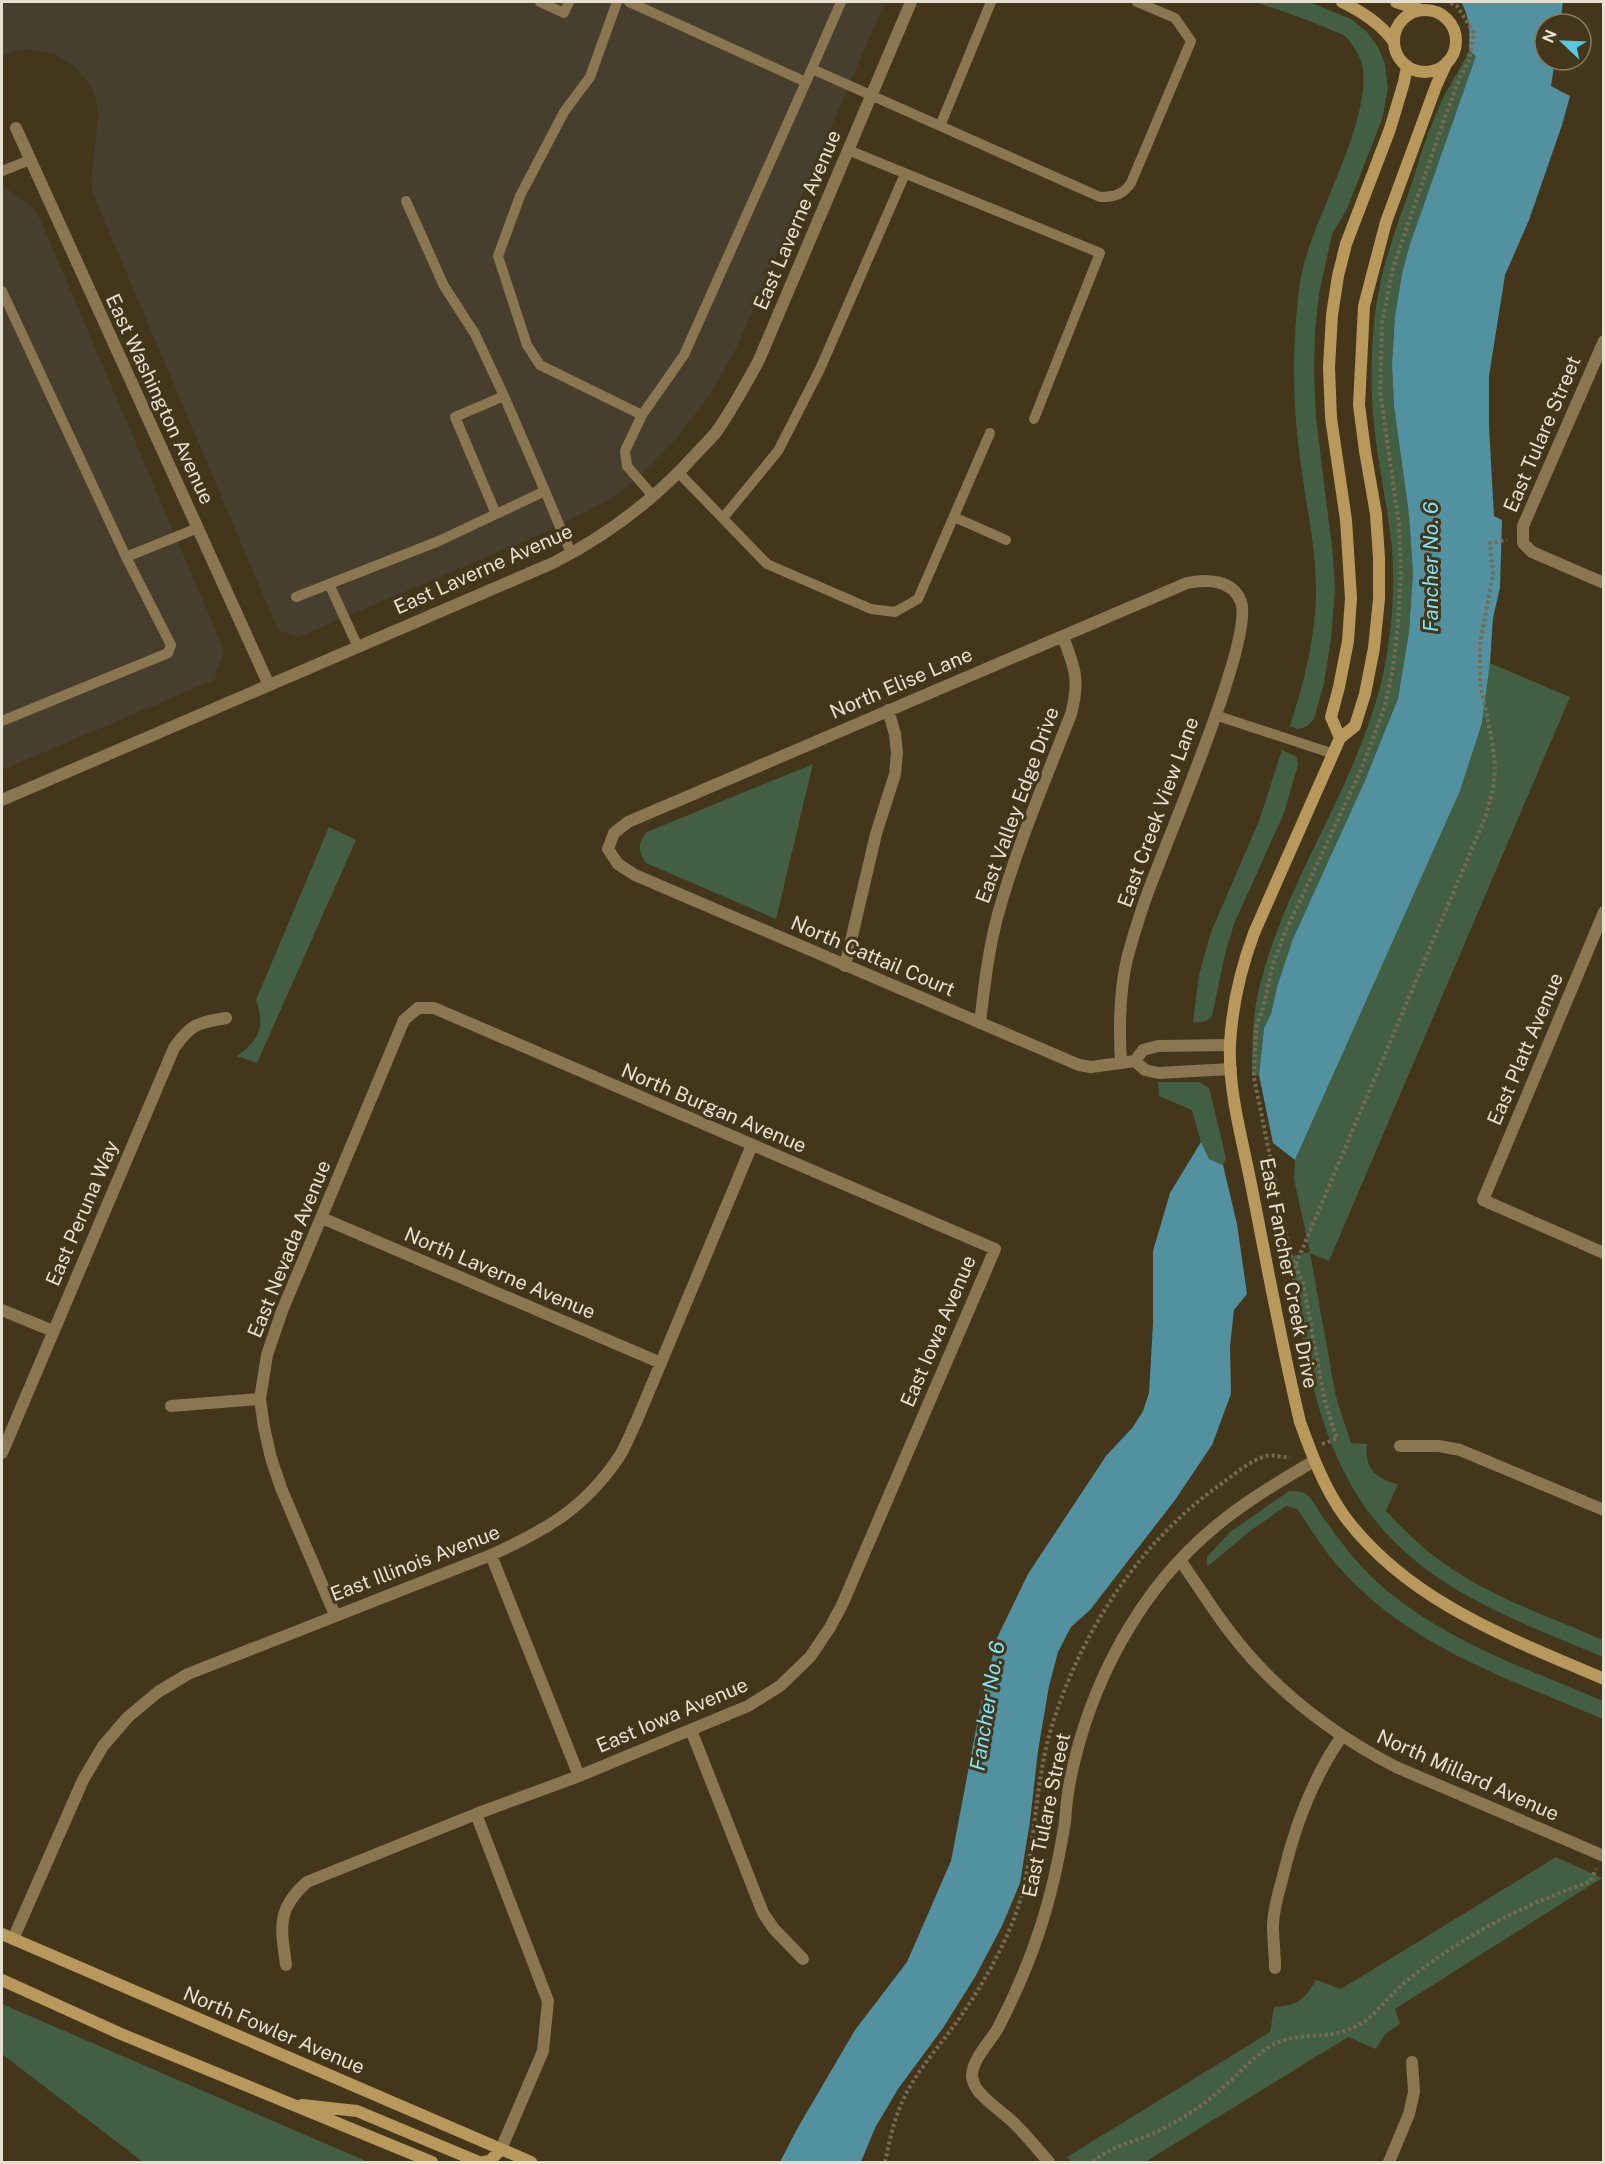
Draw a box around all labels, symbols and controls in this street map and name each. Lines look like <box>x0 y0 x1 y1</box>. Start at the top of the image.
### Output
north arrow <box>1533 12 1593 72</box>
text: N <box>1538 27 1561 46</box>
street label: East Laverne Avenue <box>748 126 846 314</box>
street label: East Washington Avenue <box>101 290 219 508</box>
street label: East Tulare Street <box>1498 352 1586 516</box>
water label: Fancher No. 6 <box>1418 501 1443 632</box>
street label: East Laverne Avenue <box>390 519 576 619</box>
street label: North Elise Lane <box>826 642 976 724</box>
street label: East Valley Edge Drive <box>970 704 1064 906</box>
street label: East Creek View Lane <box>1112 714 1204 910</box>
street label: North Cattail Court <box>787 911 959 1001</box>
street label: East Platt Avenue <box>1482 969 1568 1129</box>
street label: North Burgan Avenue <box>618 1058 810 1158</box>
street label: East Peruna Way <box>41 1136 124 1289</box>
street label: East Fancher Creek Drive <box>1255 1156 1323 1390</box>
street label: East Nevada Avenue <box>242 1157 336 1341</box>
street label: North Laverne Avenue <box>401 1222 599 1324</box>
street label: East Iowa Avenue <box>895 1252 981 1410</box>
street label: East Illinois Avenue <box>327 1520 503 1606</box>
water label: Fancher No. 6 <box>964 1639 1010 1773</box>
street label: East Iowa Avenue <box>593 1672 751 1758</box>
street label: North Millard Avenue <box>1373 1724 1563 1826</box>
street label: East Tulare Street <box>1017 1731 1075 1899</box>
street label: North Fowler Avenue <box>180 1981 368 2079</box>

